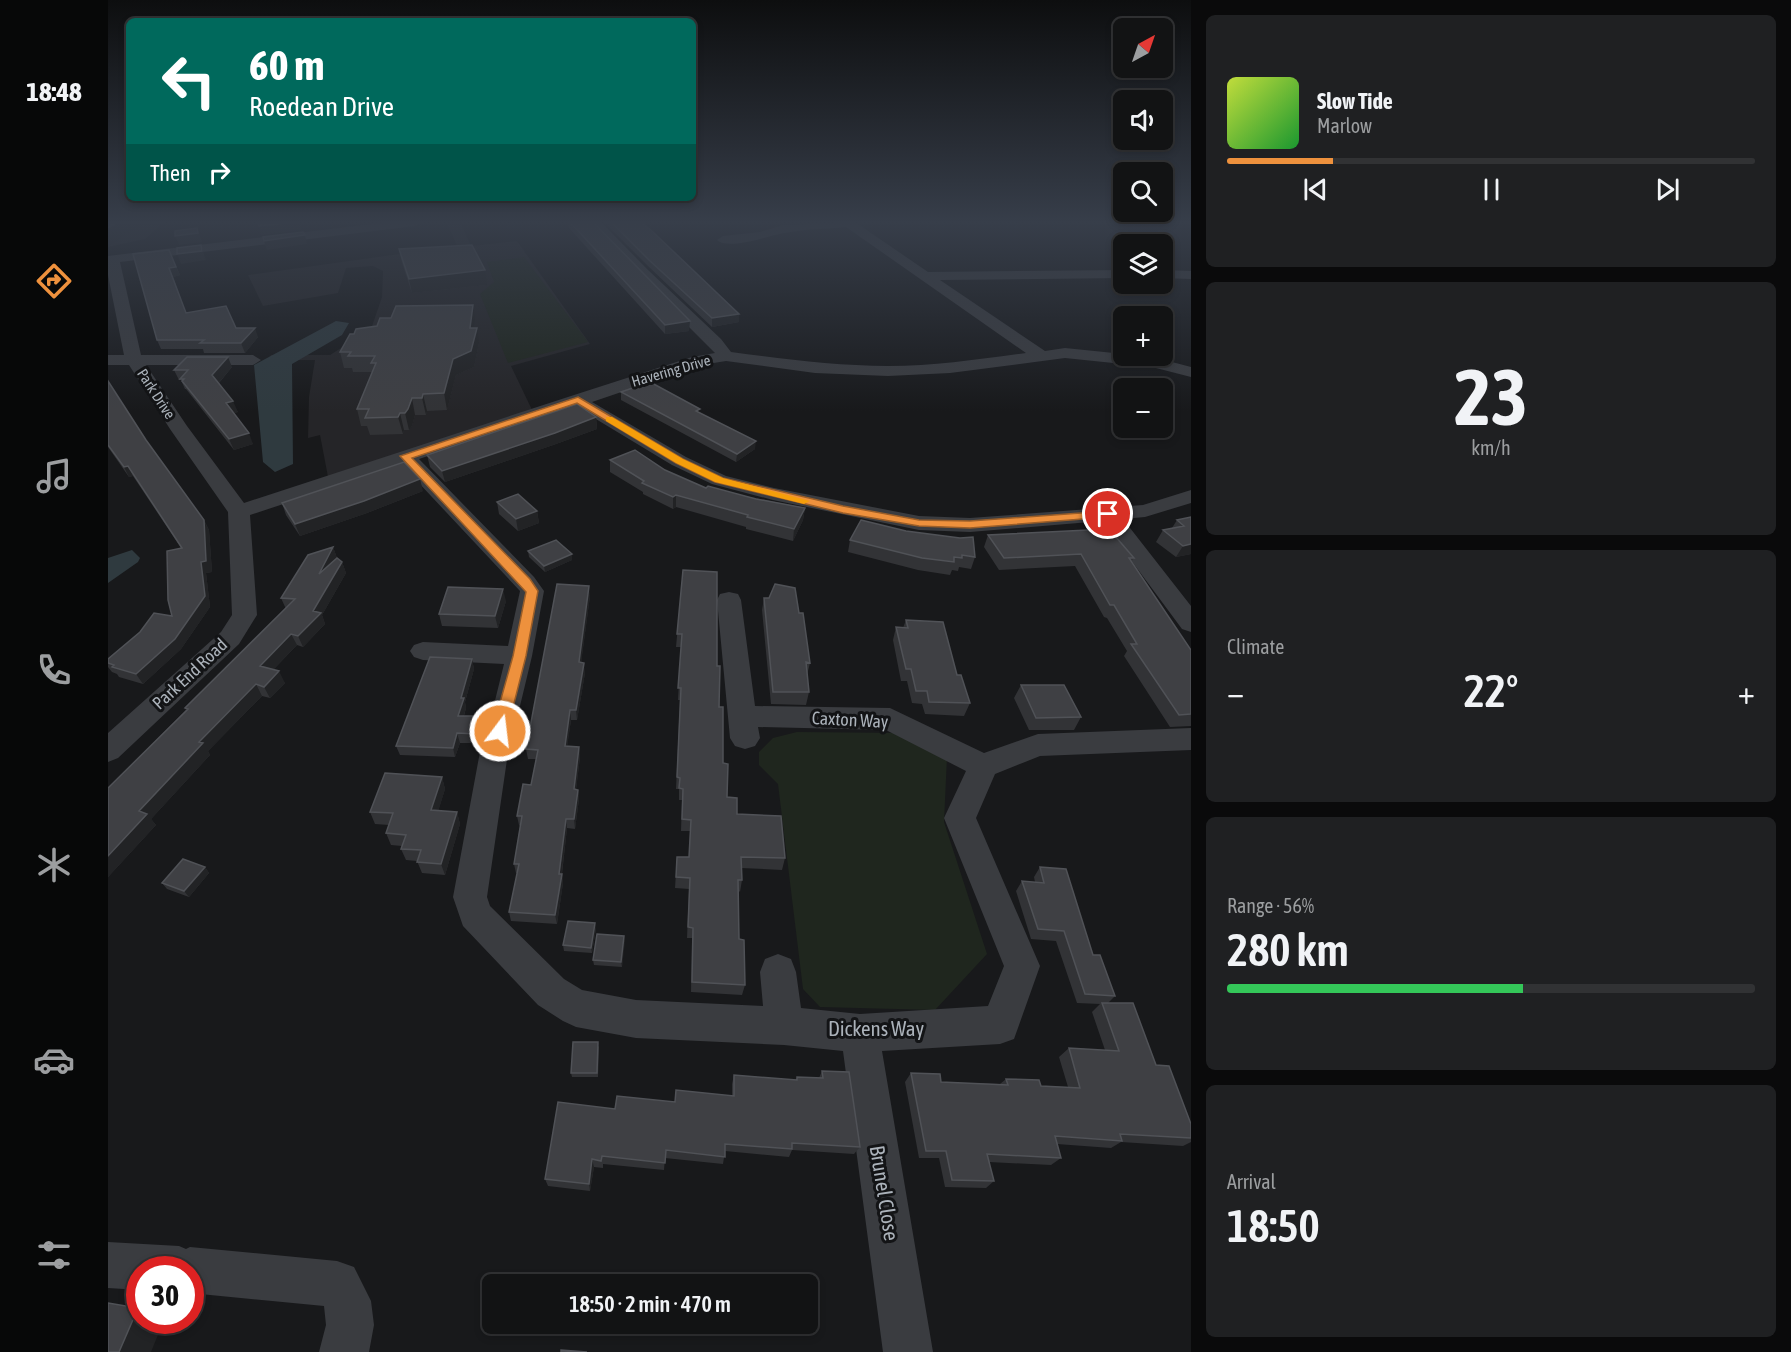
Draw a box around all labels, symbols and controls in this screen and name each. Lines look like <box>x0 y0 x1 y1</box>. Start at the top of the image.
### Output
north arrow <box>1113 18 1173 78</box>
map controls <box>1113 18 1173 438</box>
text: 60 m <box>249 41 324 89</box>
icon: left <box>150 42 228 120</box>
text: 18:48 <box>26 76 82 107</box>
text: Slow Tide <box>1317 88 1393 114</box>
button: sound <box>1113 90 1173 150</box>
text: Roedean Drive <box>249 91 394 122</box>
text: Marlow <box>1317 114 1372 137</box>
icon: right <box>203 156 236 189</box>
text: Then <box>150 160 191 186</box>
button: search <box>1113 162 1173 222</box>
icon: previous <box>1299 173 1332 206</box>
icon: pause <box>1475 173 1508 206</box>
icon: next <box>1651 173 1684 206</box>
button: layers <box>1113 234 1173 294</box>
icon: directions <box>33 260 75 302</box>
button: + <box>1113 306 1173 366</box>
street label: Havering Drive <box>629 351 712 390</box>
text: 23 <box>1454 352 1528 442</box>
street label: Park Drive <box>134 366 179 422</box>
button: − <box>1113 378 1173 438</box>
text: km/h <box>1471 436 1511 459</box>
icon: music <box>33 455 75 497</box>
pin <box>1082 488 1133 539</box>
icon: arrive <box>1091 497 1124 530</box>
street label: Park End Road <box>148 634 231 713</box>
text: Climate <box>1227 635 1284 658</box>
icon: phone <box>33 649 75 691</box>
text: 22° <box>1464 665 1518 717</box>
text: − <box>1227 673 1244 711</box>
text: + <box>1738 673 1755 711</box>
position arrow <box>468 699 532 763</box>
street label: Caxton Way <box>811 707 889 732</box>
icon: climate <box>33 844 75 886</box>
text: Range · 56% <box>1227 894 1314 917</box>
text: 280 km <box>1227 924 1349 976</box>
street label: Dickens Way <box>828 1016 924 1040</box>
icon: car <box>33 1039 75 1081</box>
street label: Brunel Close <box>866 1144 904 1242</box>
text: Arrival <box>1227 1170 1276 1193</box>
text: 18:50 <box>1227 1200 1320 1252</box>
icon: filters <box>33 1234 75 1276</box>
speed limit sign: 30 <box>126 1256 204 1334</box>
text: 18:50 · 2 min · 470 m <box>569 1291 731 1317</box>

